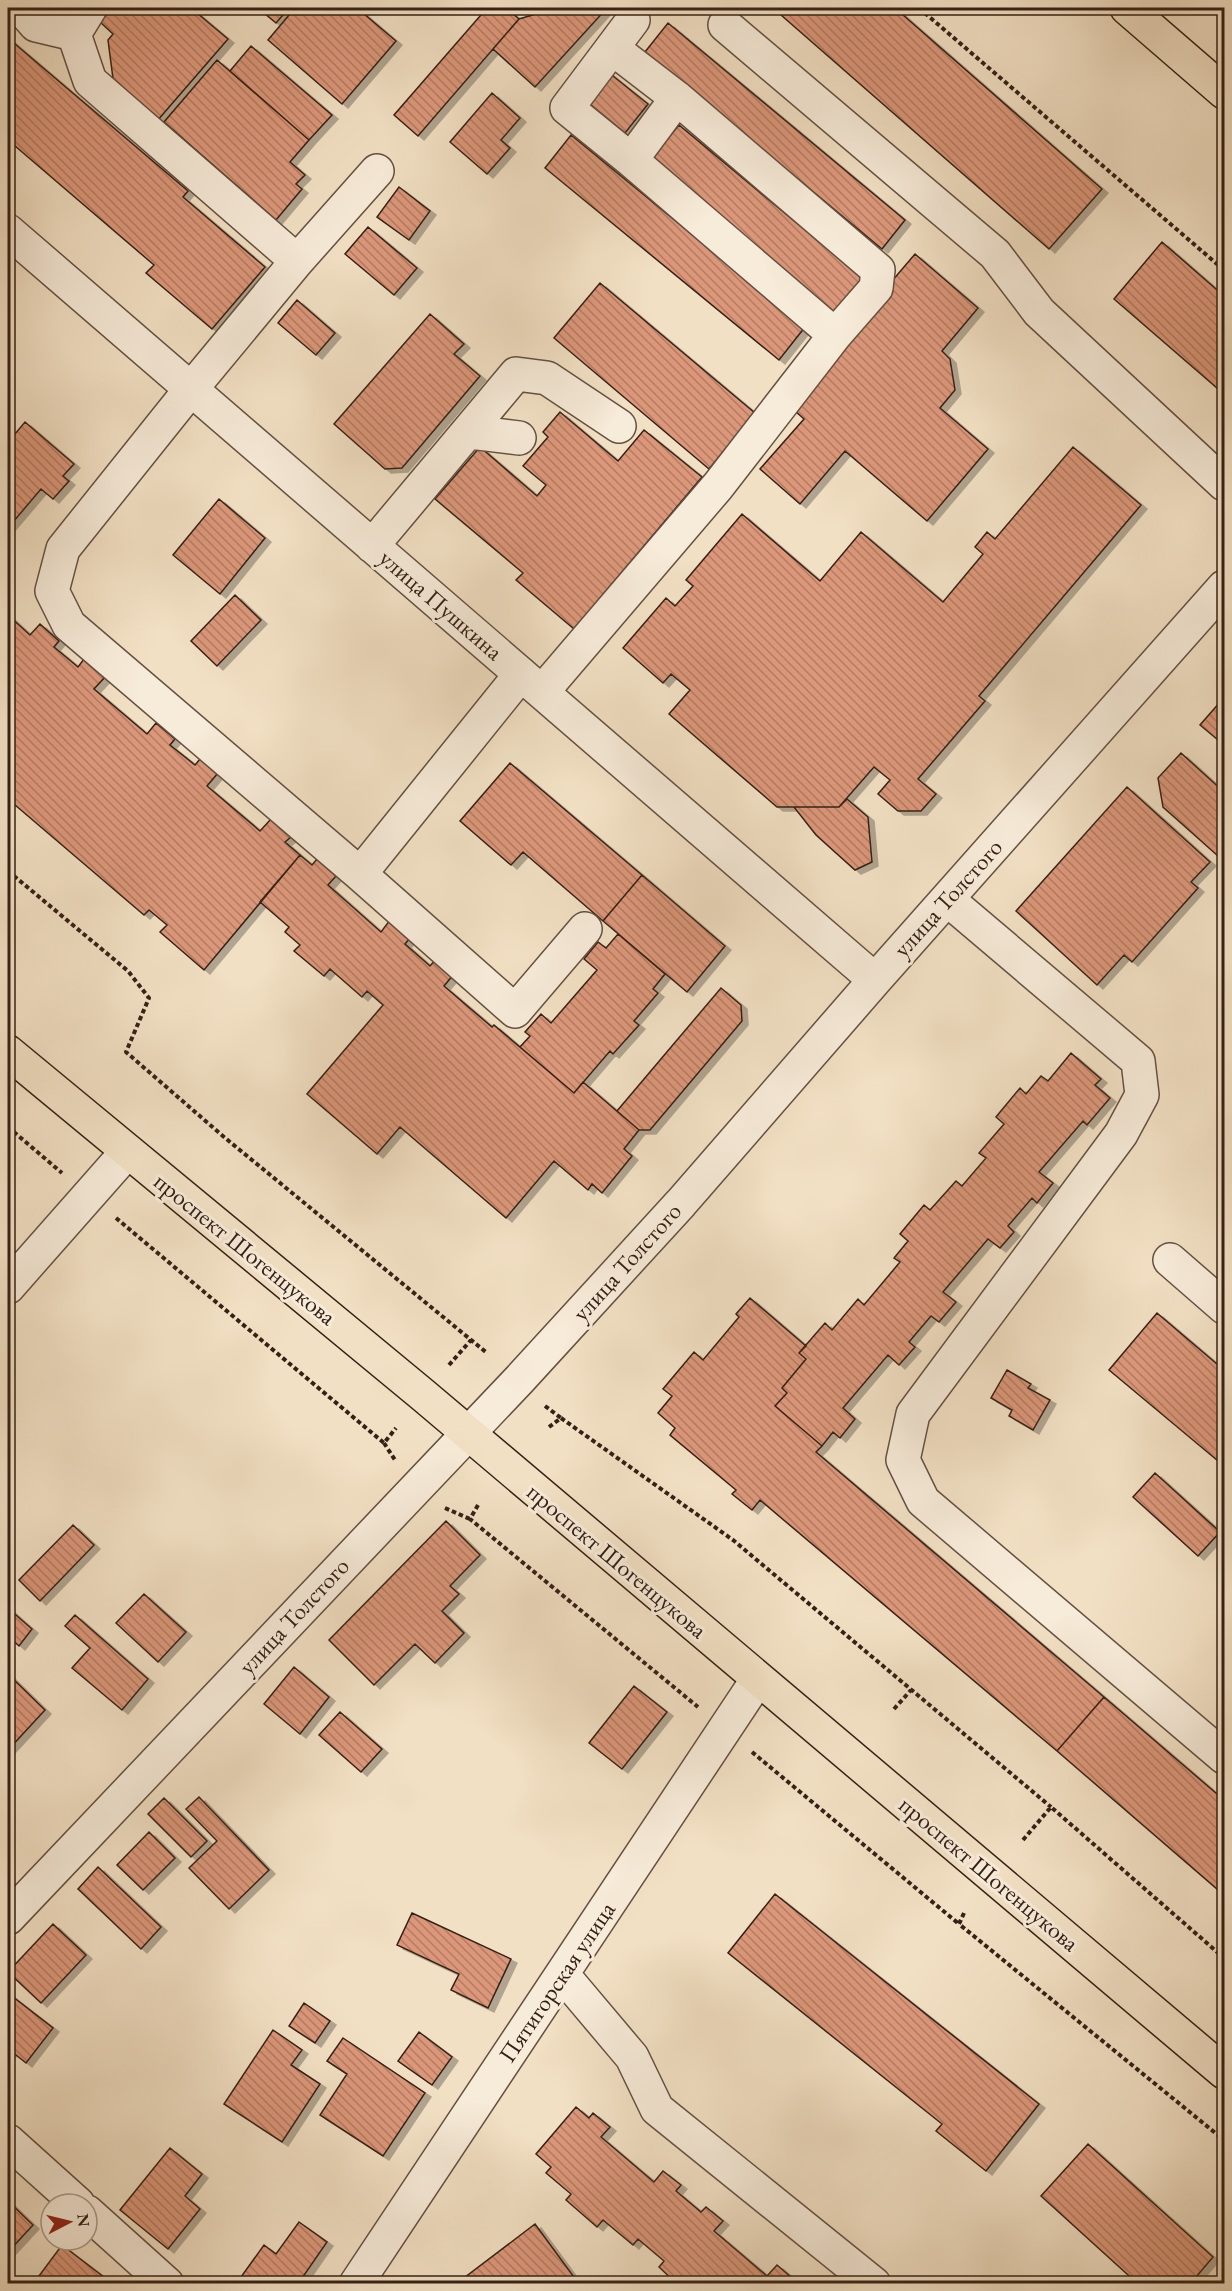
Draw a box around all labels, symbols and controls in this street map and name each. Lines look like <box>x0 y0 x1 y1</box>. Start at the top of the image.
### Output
street label: улица Пушкина <box>373 542 510 667</box>
street label: улица Толстого <box>886 832 1009 963</box>
street label: проспект Шогенцукова <box>148 1165 343 1332</box>
street label: улица Толстого <box>565 1196 688 1327</box>
street label: проспект Шогенцукова <box>521 1476 714 1645</box>
street label: улица Толстого <box>231 1550 356 1681</box>
street label: проспект Шогенцукова <box>893 1789 1086 1958</box>
street label: Пятигорская улица <box>491 1895 622 2068</box>
north arrow <box>39 2192 99 2252</box>
text: N <box>72 2213 95 2228</box>

